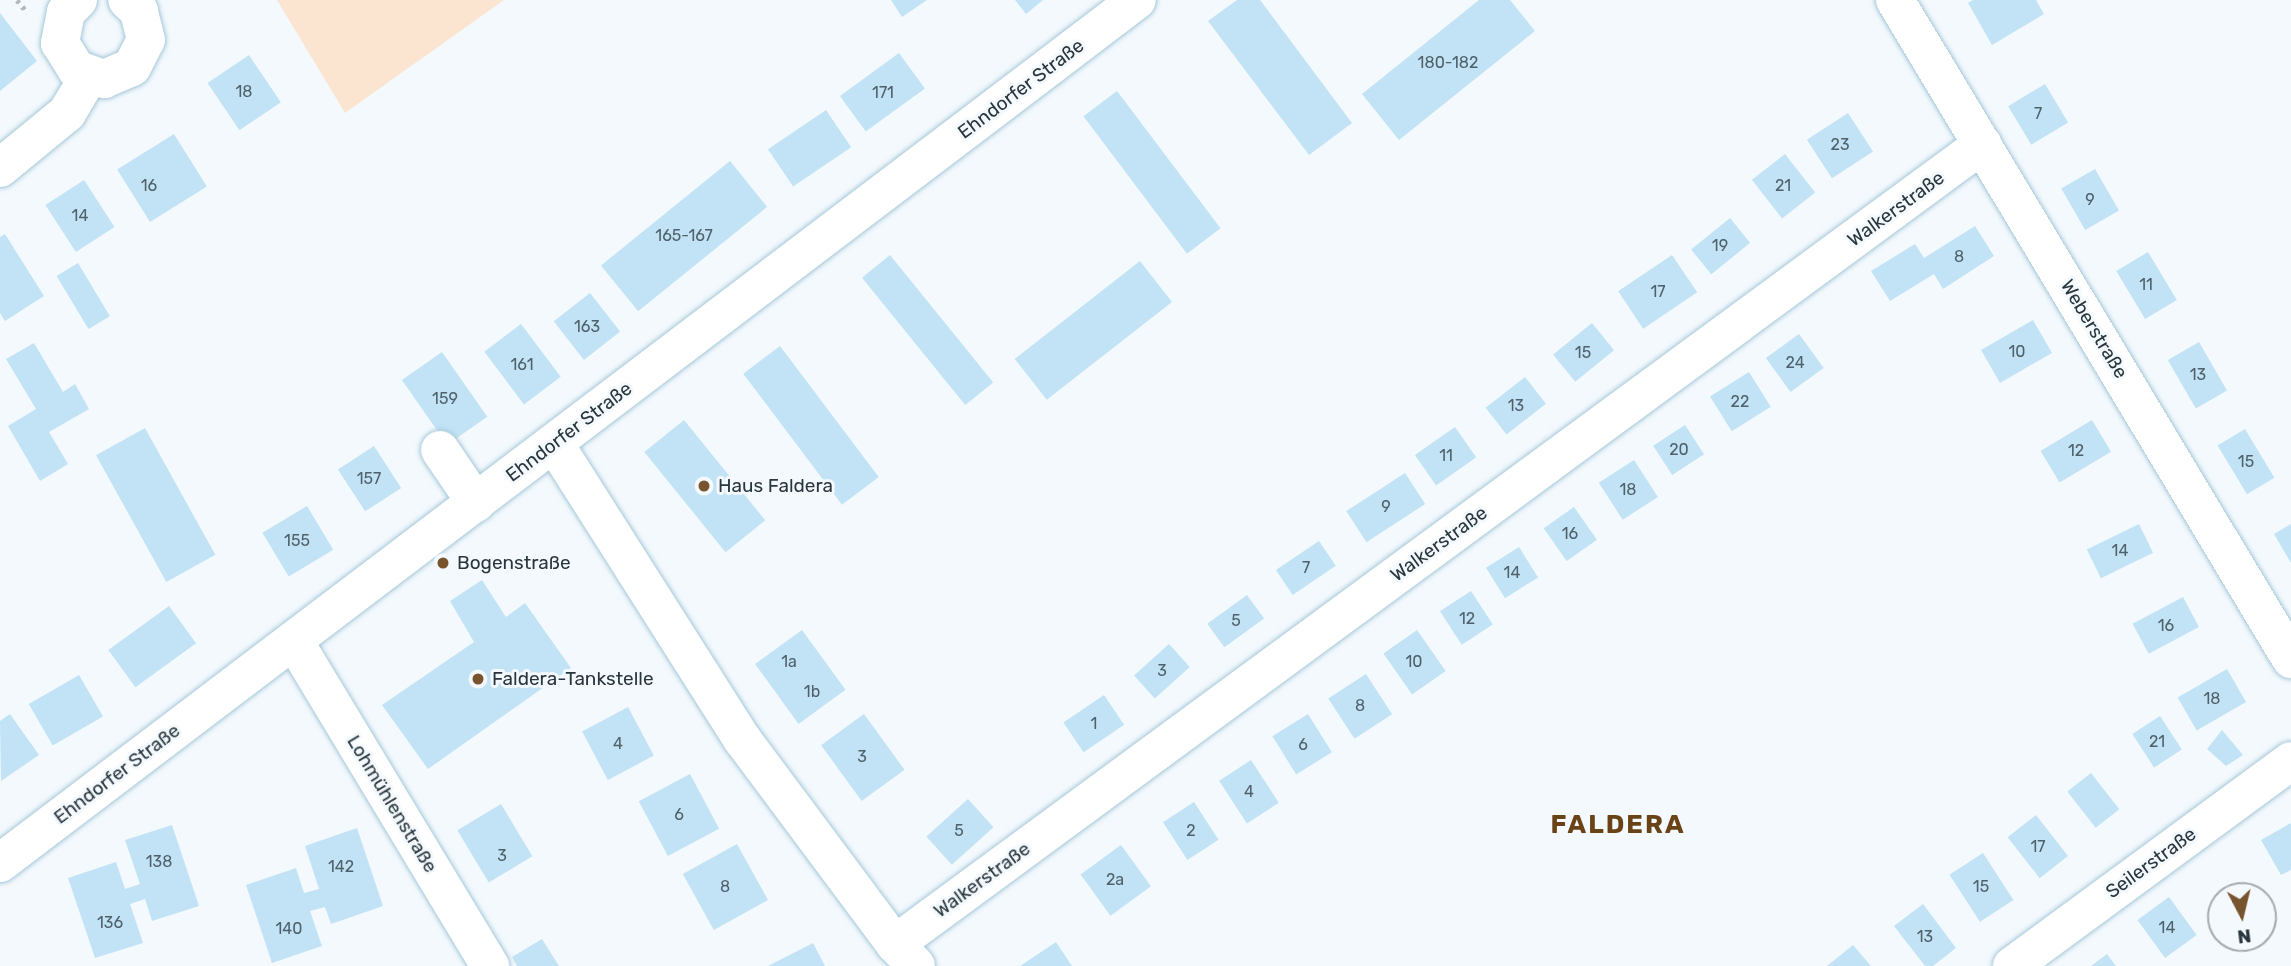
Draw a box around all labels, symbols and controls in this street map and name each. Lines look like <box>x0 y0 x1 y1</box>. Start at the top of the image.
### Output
street label: Ehndorfer Straße <box>953 34 1089 144</box>
house number: 180-182 <box>1418 53 1478 73</box>
house number: 18 <box>235 82 253 102</box>
house number: 171 <box>872 83 894 103</box>
house number: 7 <box>2034 104 2042 124</box>
house number: 23 <box>1830 135 1850 155</box>
street label: Walkerstraße <box>1843 166 1949 252</box>
house number: 16 <box>141 176 157 196</box>
house number: 21 <box>1775 176 1791 196</box>
house number: 9 <box>2085 190 2095 210</box>
house number: 14 <box>72 206 88 226</box>
house number: 165-167 <box>655 226 713 246</box>
house number: 19 <box>1712 236 1728 256</box>
house number: 8 <box>1954 247 1964 267</box>
house number: 11 <box>2139 275 2153 295</box>
street label: Weberstraße <box>2056 276 2132 382</box>
house number: 17 <box>1650 282 1666 302</box>
house number: 163 <box>574 317 600 337</box>
house number: 10 <box>2008 342 2026 362</box>
house number: 15 <box>1575 343 1591 363</box>
house number: 24 <box>1785 353 1805 373</box>
house number: 161 <box>511 355 533 375</box>
house number: 13 <box>2190 365 2206 385</box>
street label: Ehndorfer Straße <box>501 377 637 487</box>
house number: 159 <box>432 389 458 409</box>
house number: 22 <box>1731 392 1749 412</box>
house number: 13 <box>1508 396 1524 416</box>
house number: 20 <box>1669 440 1689 460</box>
house number: 12 <box>2068 441 2084 461</box>
house number: 11 <box>1439 446 1453 466</box>
house number: 15 <box>2238 452 2254 472</box>
house number: 157 <box>357 469 381 489</box>
place label: Haus Faldera <box>718 475 833 497</box>
marker: Haus Faldera <box>696 478 712 494</box>
house number: 18 <box>1619 480 1637 500</box>
house number: 9 <box>1381 497 1391 517</box>
street label: Walkerstraße <box>1386 501 1492 587</box>
house number: 16 <box>1562 524 1578 544</box>
house number: 155 <box>284 531 310 551</box>
house number: 14 <box>2112 541 2128 561</box>
place label: Bogenstraße <box>457 552 571 574</box>
marker: Bogenstraße <box>435 555 451 571</box>
house number: 7 <box>1302 558 1310 578</box>
house number: 14 <box>1504 563 1520 583</box>
house number: 12 <box>1459 609 1475 629</box>
house number: 5 <box>1231 611 1241 631</box>
house number: 16 <box>2158 616 2174 636</box>
house number: 1a <box>781 652 797 672</box>
house number: 10 <box>1405 652 1423 672</box>
house number: 3 <box>1157 661 1167 681</box>
place label: Faldera-Tankstelle <box>492 668 654 690</box>
marker: Faldera-Tankstelle <box>470 671 486 687</box>
house number: 1b <box>804 682 820 702</box>
house number: 18 <box>2203 689 2221 709</box>
house number: 8 <box>1355 696 1365 716</box>
house number: 1 <box>1091 714 1097 734</box>
street label: Ehndorfer Straße <box>49 719 185 829</box>
street label: Lohmühlenstraße <box>342 731 442 877</box>
house number: 21 <box>2149 732 2165 752</box>
house number: 4 <box>613 734 623 754</box>
house number: 6 <box>1298 735 1308 755</box>
house number: 3 <box>857 747 867 767</box>
house number: 4 <box>1244 782 1254 802</box>
house number: 6 <box>674 805 684 825</box>
district label: FALDERA <box>1551 809 1685 841</box>
house number: 5 <box>954 821 964 841</box>
house number: 2 <box>1186 821 1196 841</box>
street label: Seilerstraße <box>2101 823 2201 903</box>
street label: Walkerstraße <box>929 837 1035 923</box>
house number: 17 <box>2030 837 2046 857</box>
house number: 3 <box>497 846 507 866</box>
house number: 138 <box>146 852 172 872</box>
house number: 142 <box>328 857 354 877</box>
house number: 2a <box>1106 870 1124 890</box>
house number: 8 <box>720 877 730 897</box>
house number: 15 <box>1973 877 1989 897</box>
north arrow <box>2207 882 2277 952</box>
house number: 136 <box>97 913 123 933</box>
house number: 14 <box>2159 918 2175 938</box>
house number: 140 <box>276 919 302 939</box>
text: N <box>2236 924 2253 949</box>
house number: 13 <box>1917 927 1933 947</box>

